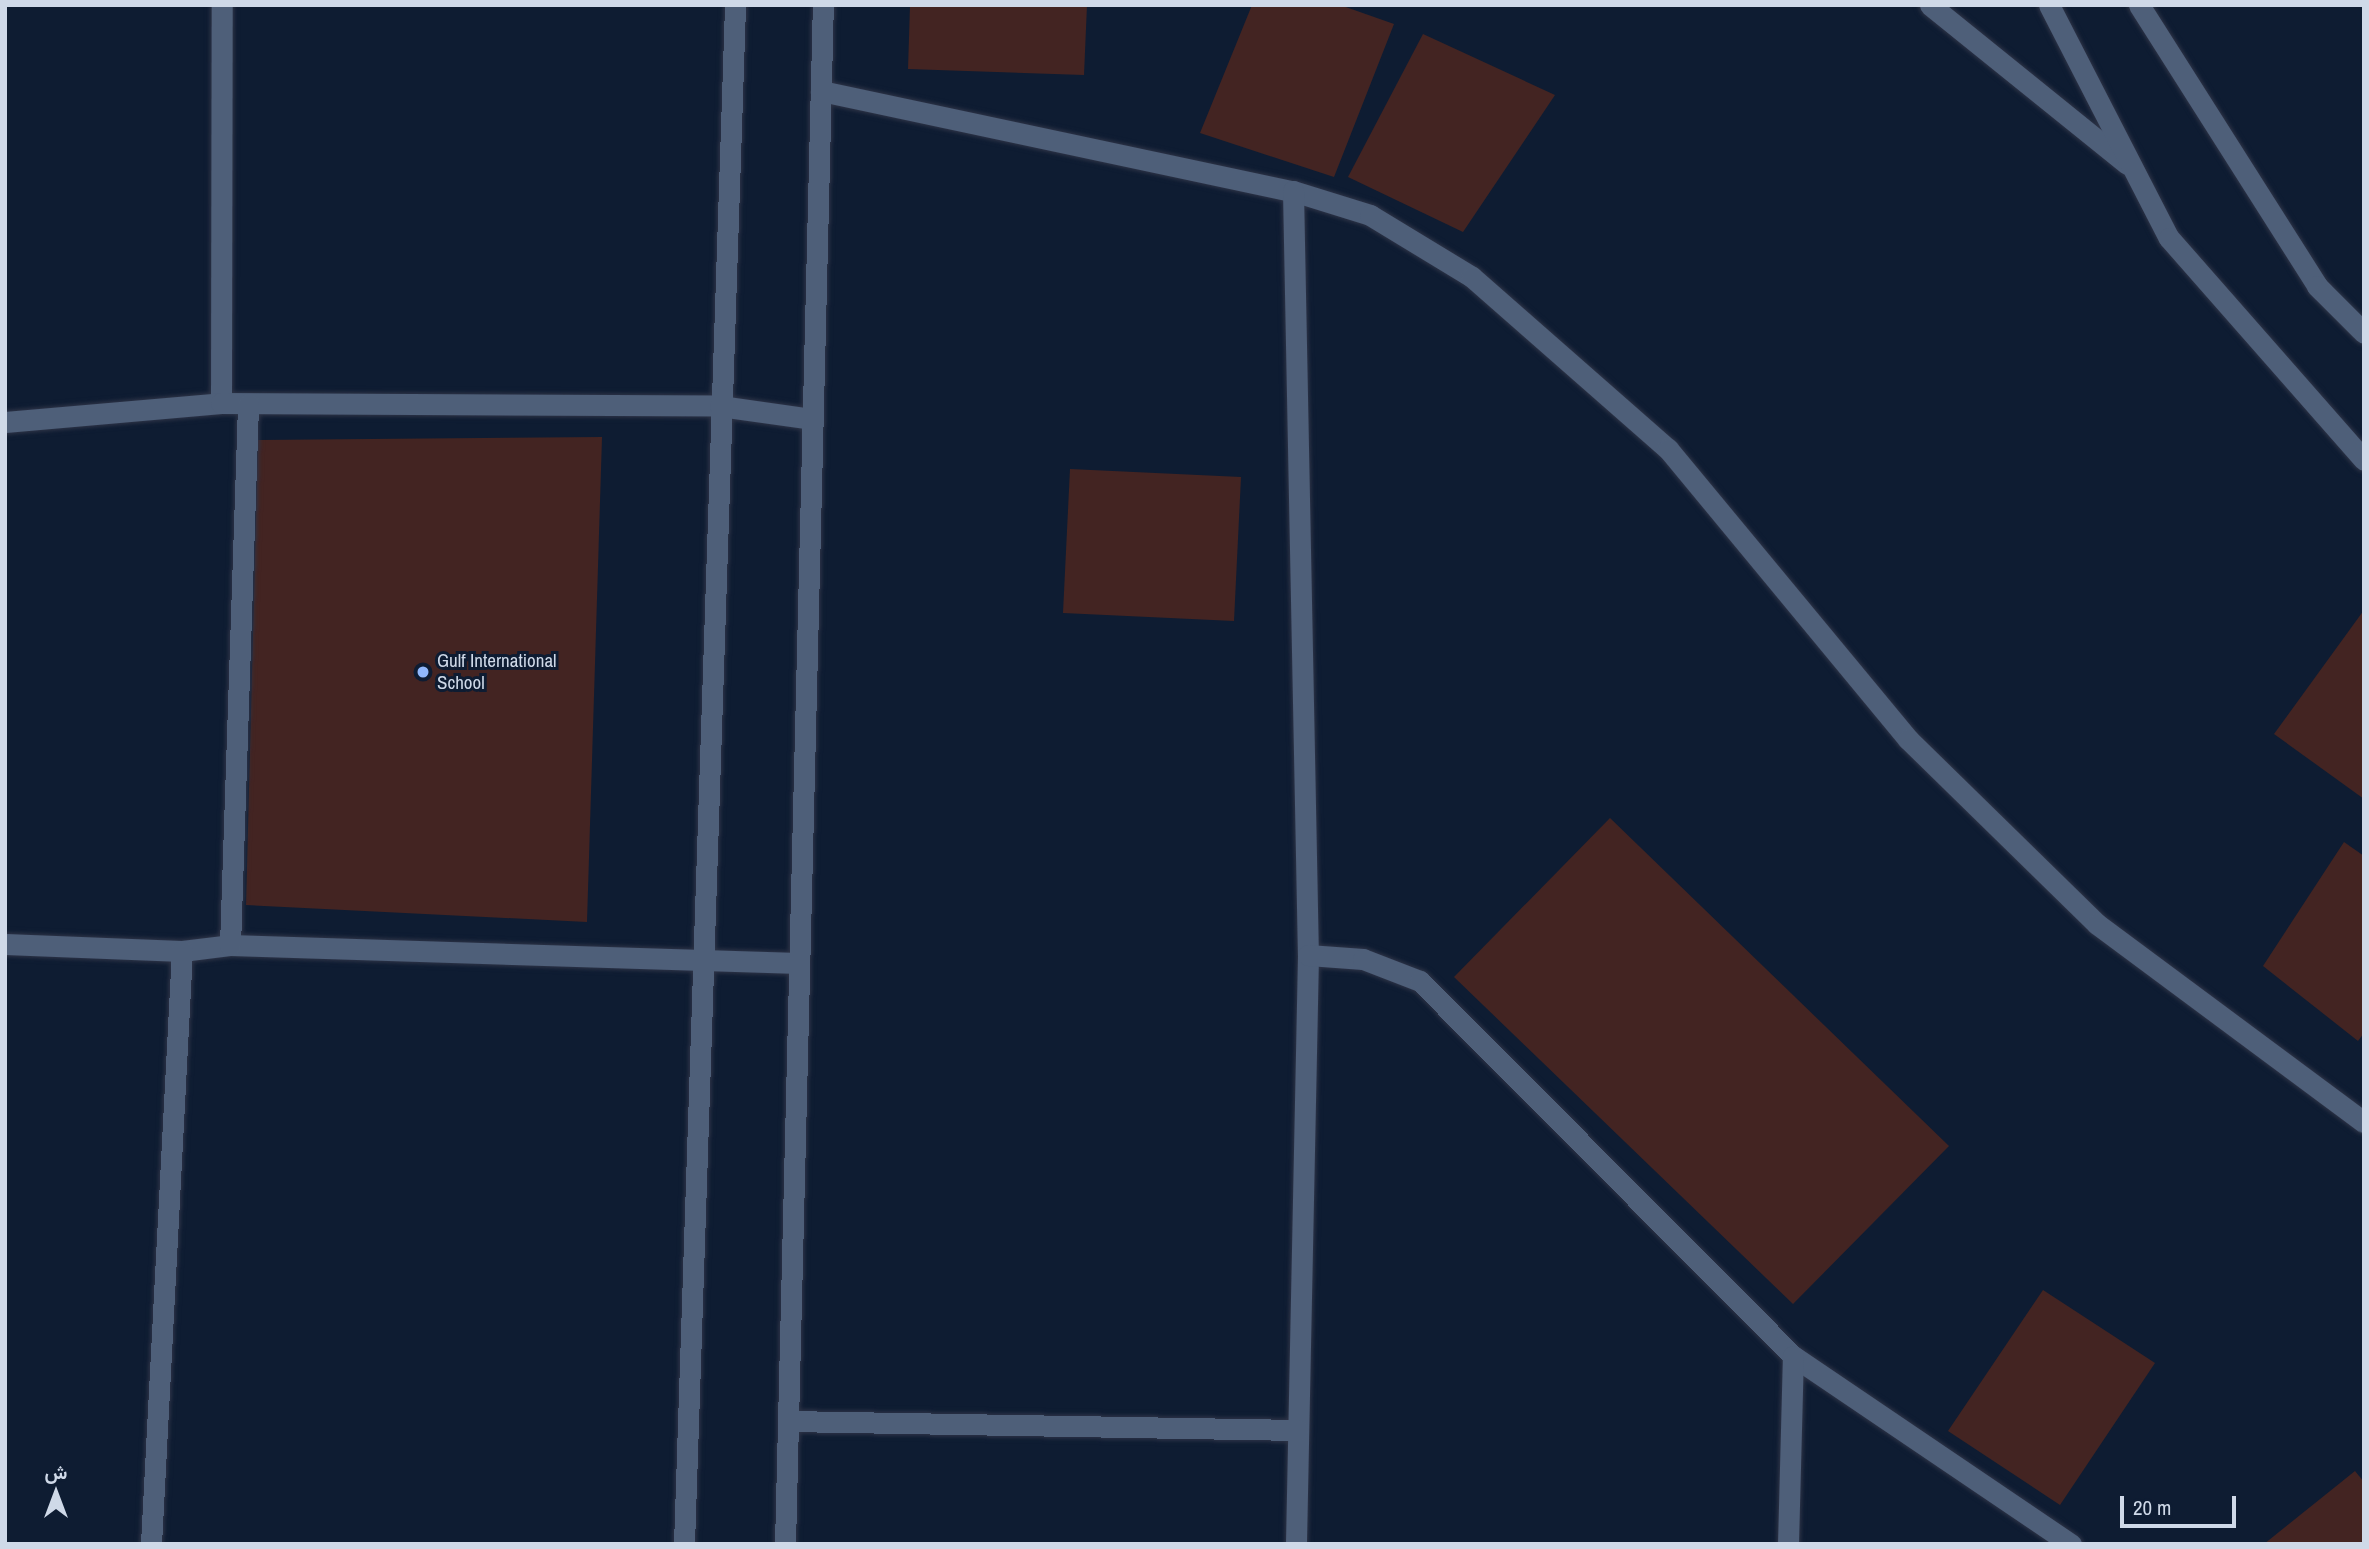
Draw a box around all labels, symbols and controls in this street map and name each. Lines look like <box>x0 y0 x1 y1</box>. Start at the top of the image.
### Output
place label: Gulf International School <box>437 650 557 694</box>
marker: Gulf International School <box>415 664 431 680</box>
north arrow <box>21 1458 91 1528</box>
text: ش <box>45 1459 67 1485</box>
scale bar <box>2124 1482 2240 1526</box>
text: 20 m <box>2133 1493 2171 1522</box>

